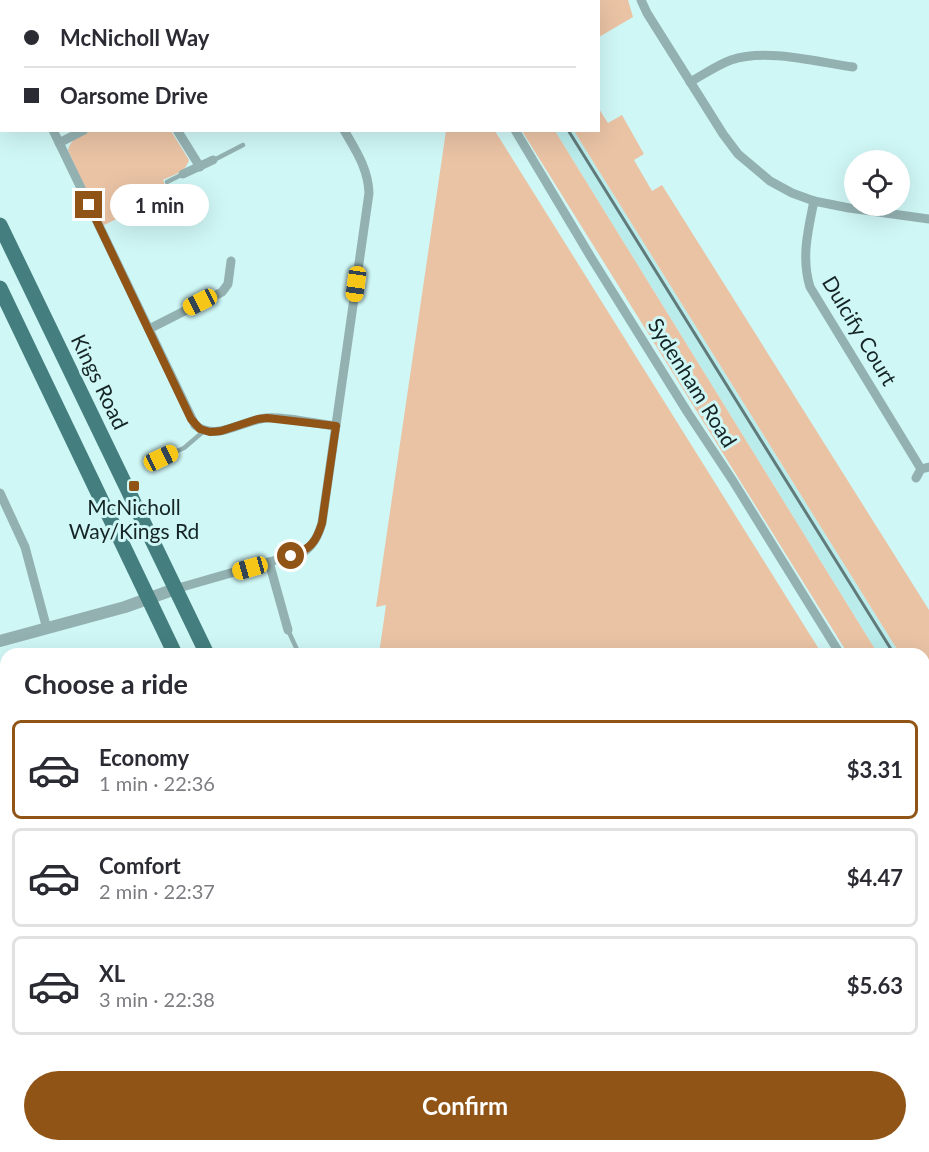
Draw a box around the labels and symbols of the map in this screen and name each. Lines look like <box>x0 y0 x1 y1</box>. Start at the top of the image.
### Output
callout: 1 min <box>110 184 209 226</box>
route end <box>75 191 102 218</box>
car <box>345 265 367 303</box>
street label: Dulcify Court <box>818 271 903 390</box>
car <box>180 286 220 318</box>
street label: Sydenham Road <box>644 313 743 451</box>
street label: Kings Road <box>67 330 134 433</box>
car <box>141 442 181 474</box>
marker: McNicholl Way/Kings Rd <box>127 479 141 493</box>
place label: McNicholl Way/Kings Rd <box>69 494 199 543</box>
route start <box>277 542 304 569</box>
car <box>230 554 270 582</box>

